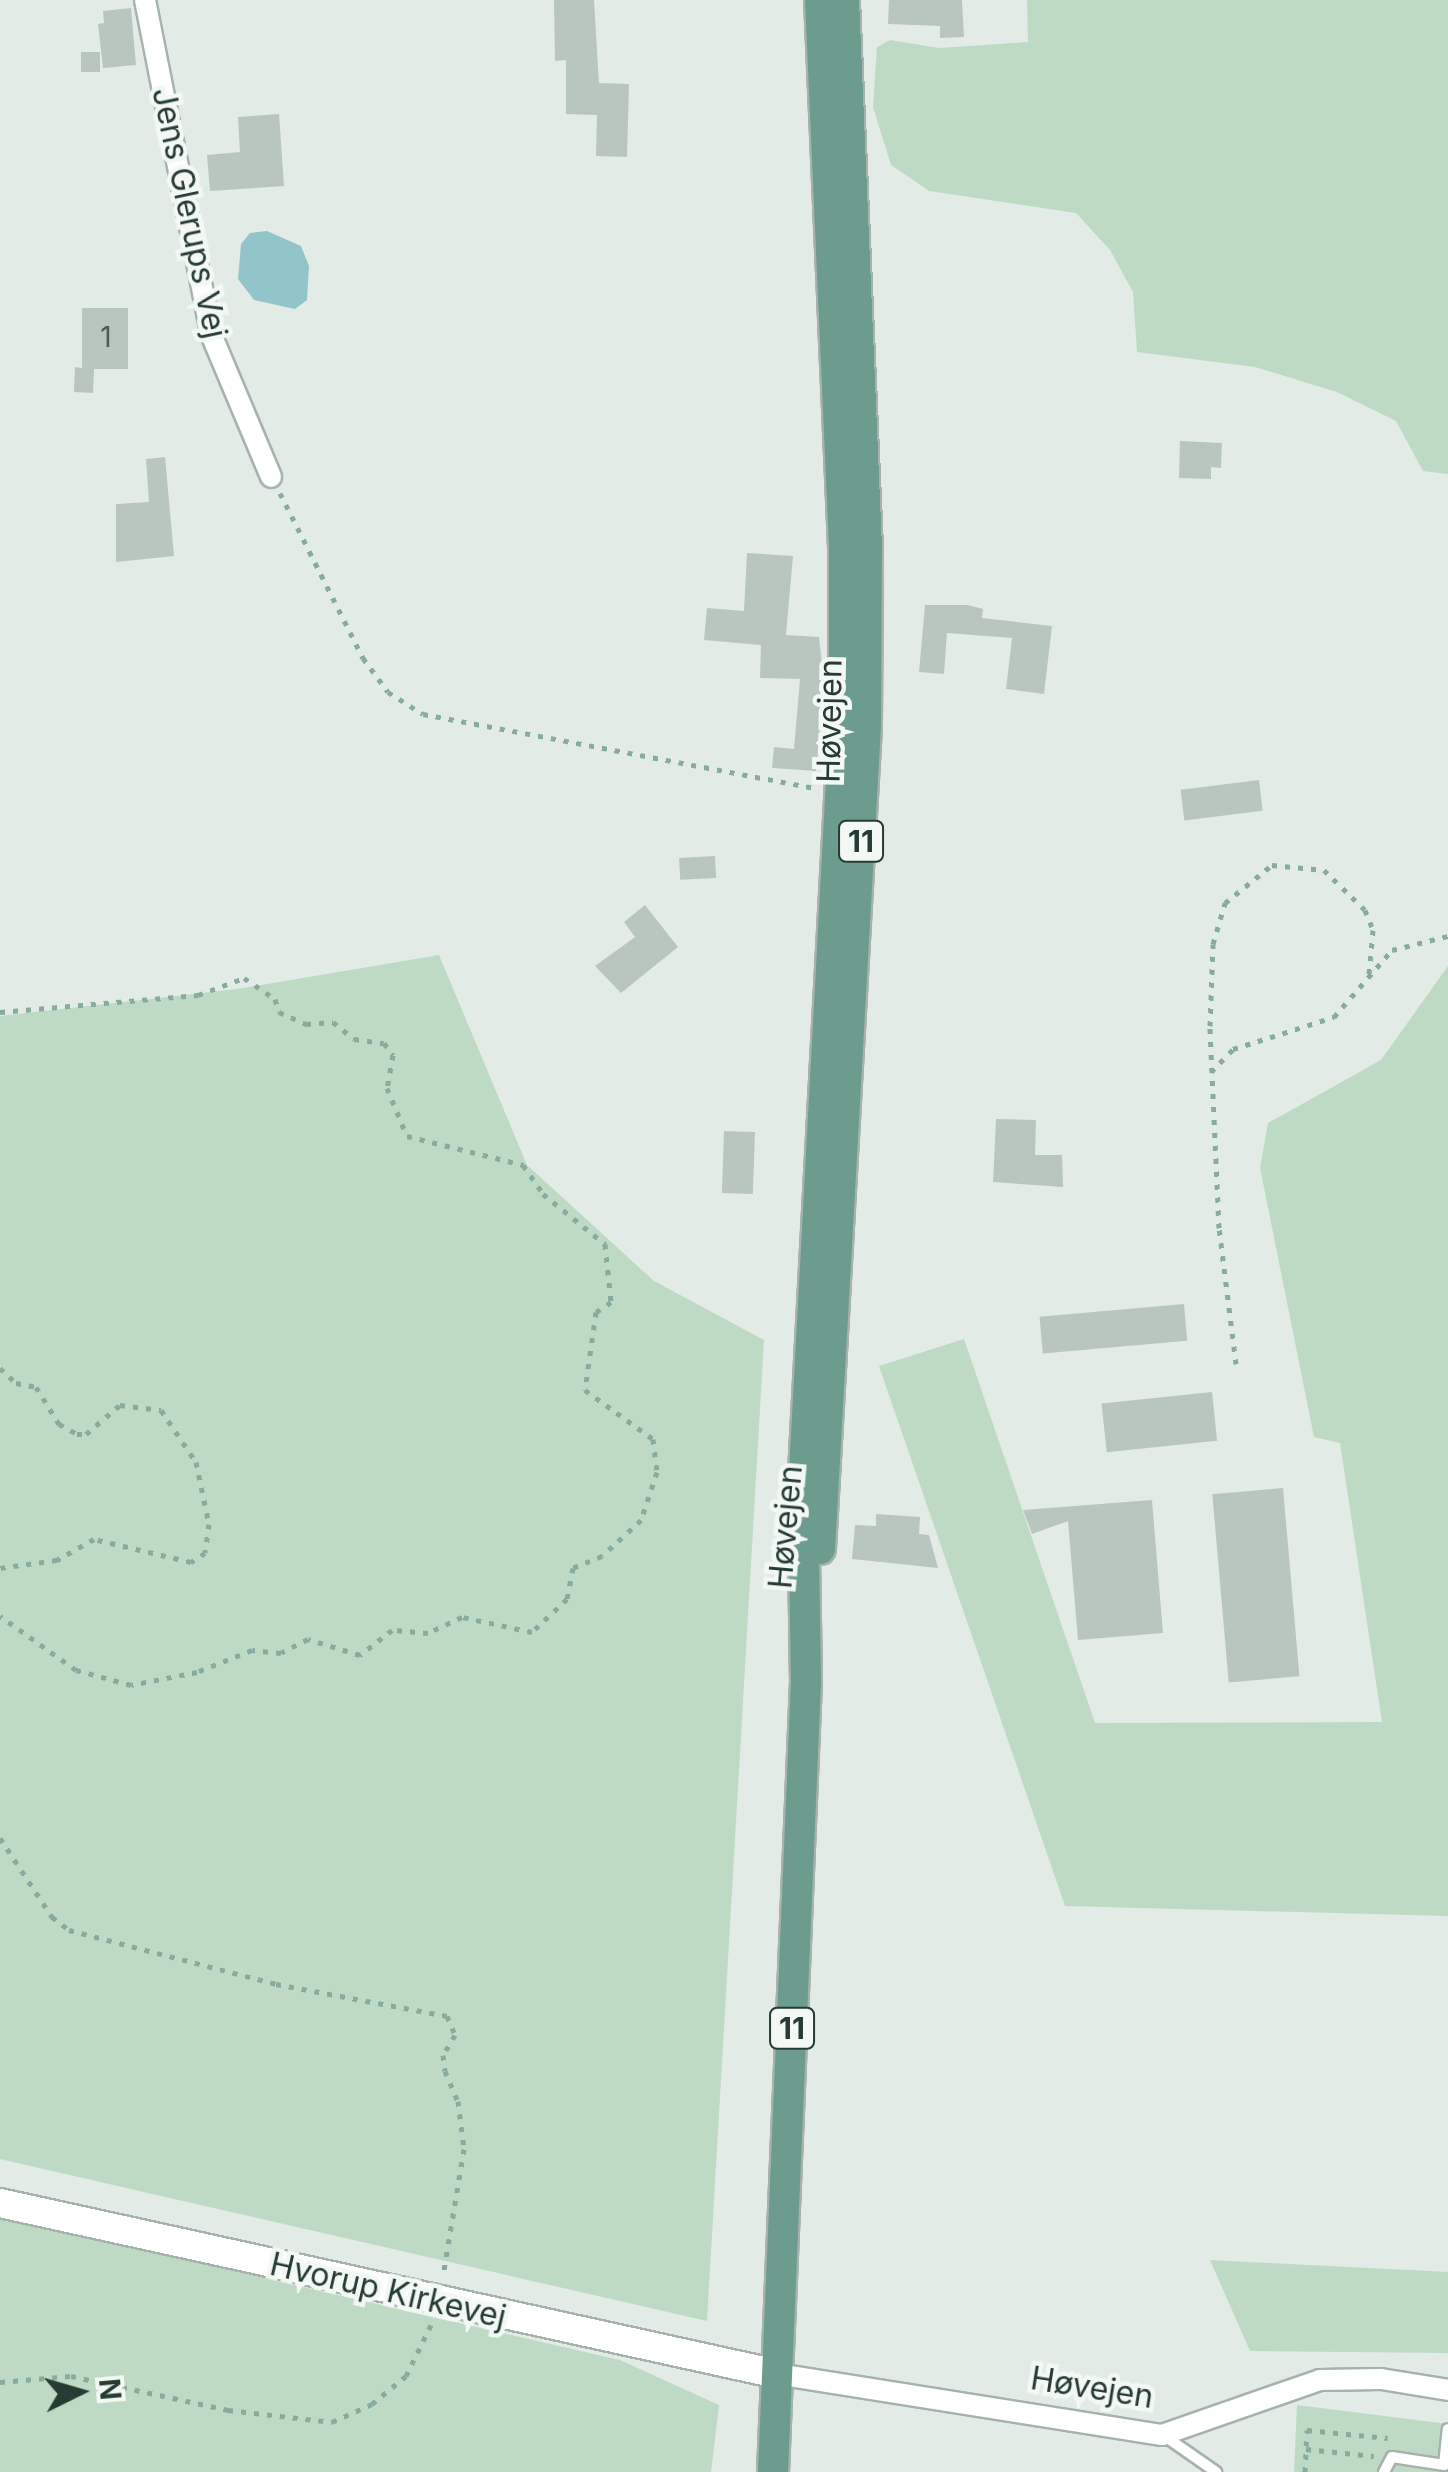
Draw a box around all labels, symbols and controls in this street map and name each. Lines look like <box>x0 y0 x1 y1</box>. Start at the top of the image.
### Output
street label: Jens Glerups Vej <box>144 84 234 342</box>
house number: 1 <box>100 320 112 354</box>
street label: Høvejen <box>810 659 850 783</box>
road number: 11 <box>836 816 886 866</box>
street label: Høvejen <box>761 1464 811 1590</box>
road number: 11 <box>767 2003 817 2053</box>
street label: Hvorup Kirkevej <box>266 2245 510 2337</box>
north arrow <box>30 2342 130 2442</box>
street label: Høvejen <box>1028 2359 1156 2417</box>
text: N <box>92 2377 128 2401</box>

